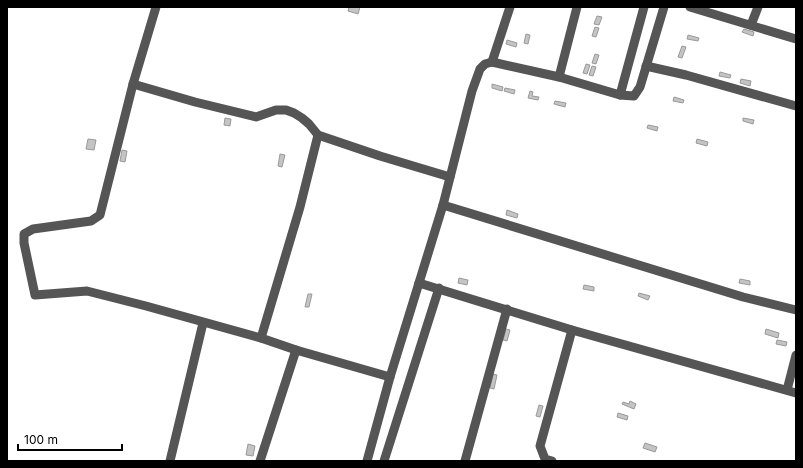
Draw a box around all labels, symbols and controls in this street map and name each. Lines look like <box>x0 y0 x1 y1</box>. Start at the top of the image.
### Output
scale bar <box>18 426 122 452</box>
text: 100 m <box>24 432 58 447</box>

